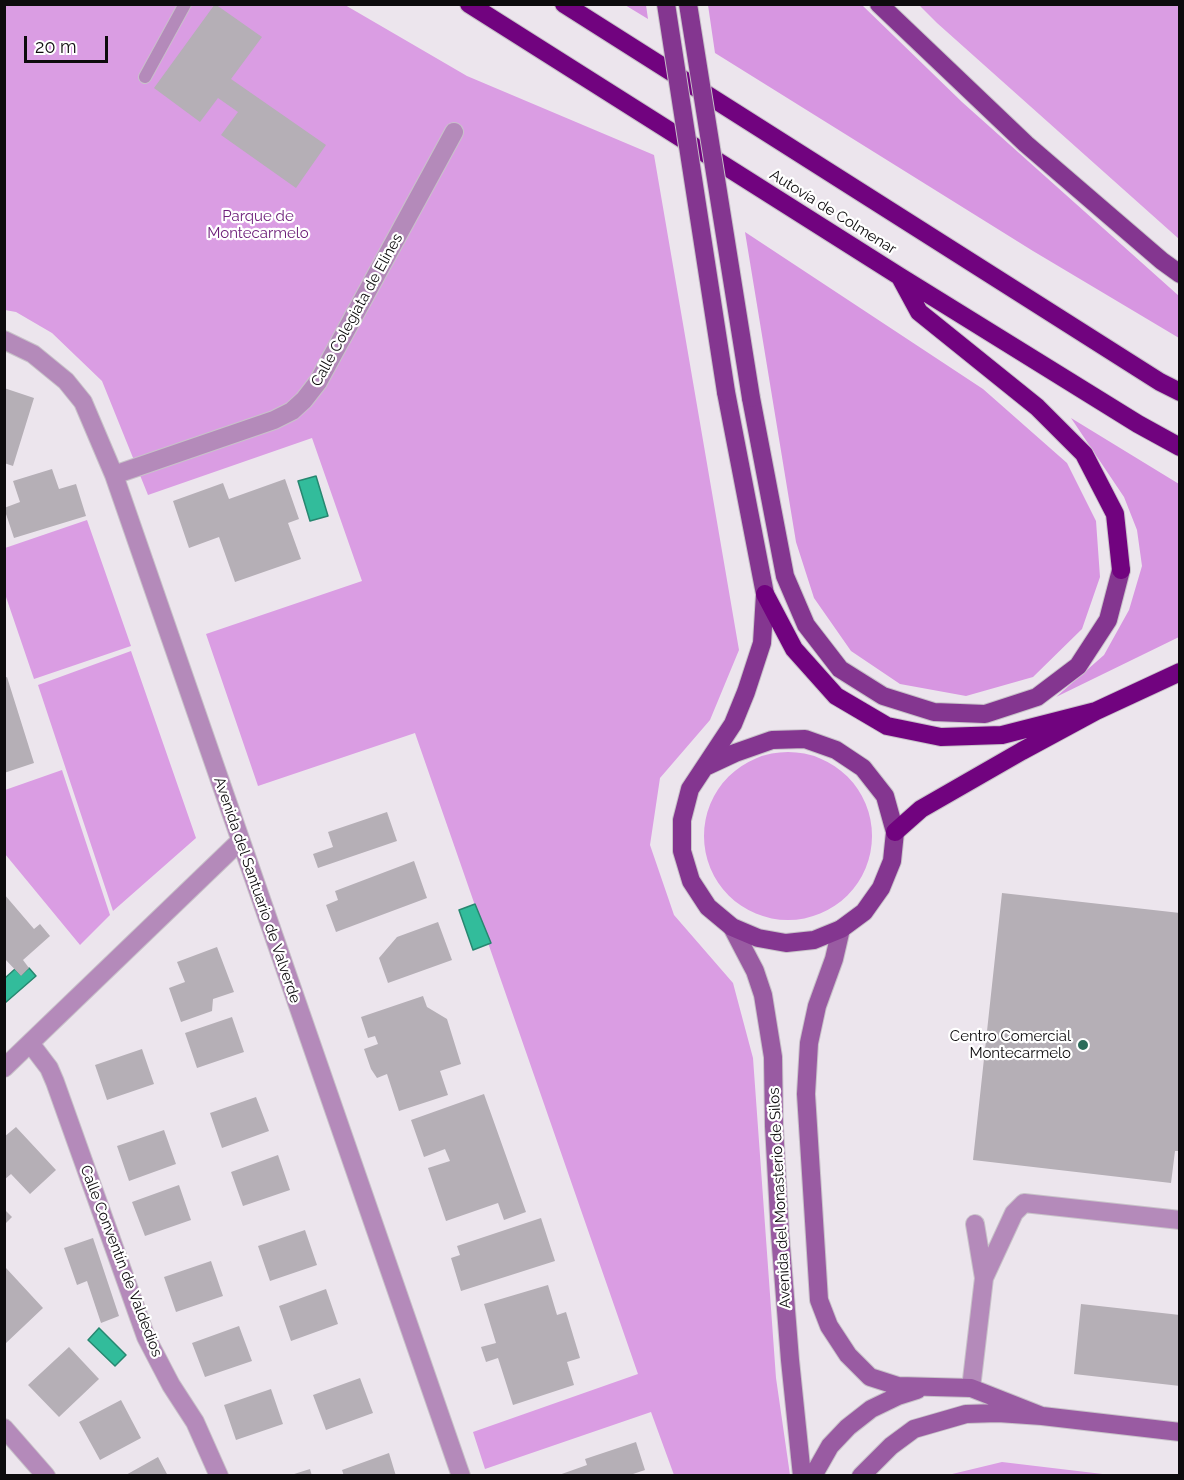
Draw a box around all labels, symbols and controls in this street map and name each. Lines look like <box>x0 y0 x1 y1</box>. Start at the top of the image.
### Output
scale bar <box>27 24 111 62</box>
text: 20 m <box>35 36 77 57</box>
street label: Autovía de Colmenar <box>766 166 900 258</box>
park label: Parque de Montecarmelo <box>207 207 309 242</box>
street label: Calle Colegiata de Elines <box>307 230 407 390</box>
street label: Avenida del Santuario de Valverde <box>210 775 304 1005</box>
place label: Centro Comercial Montecarmelo <box>950 1027 1071 1062</box>
marker: Centro Comercial Montecarmelo <box>1076 1038 1090 1052</box>
street label: Avenida del Monasterio de Silos <box>765 1087 795 1309</box>
street label: Calle Conventín de Valdedios <box>76 1163 166 1359</box>

